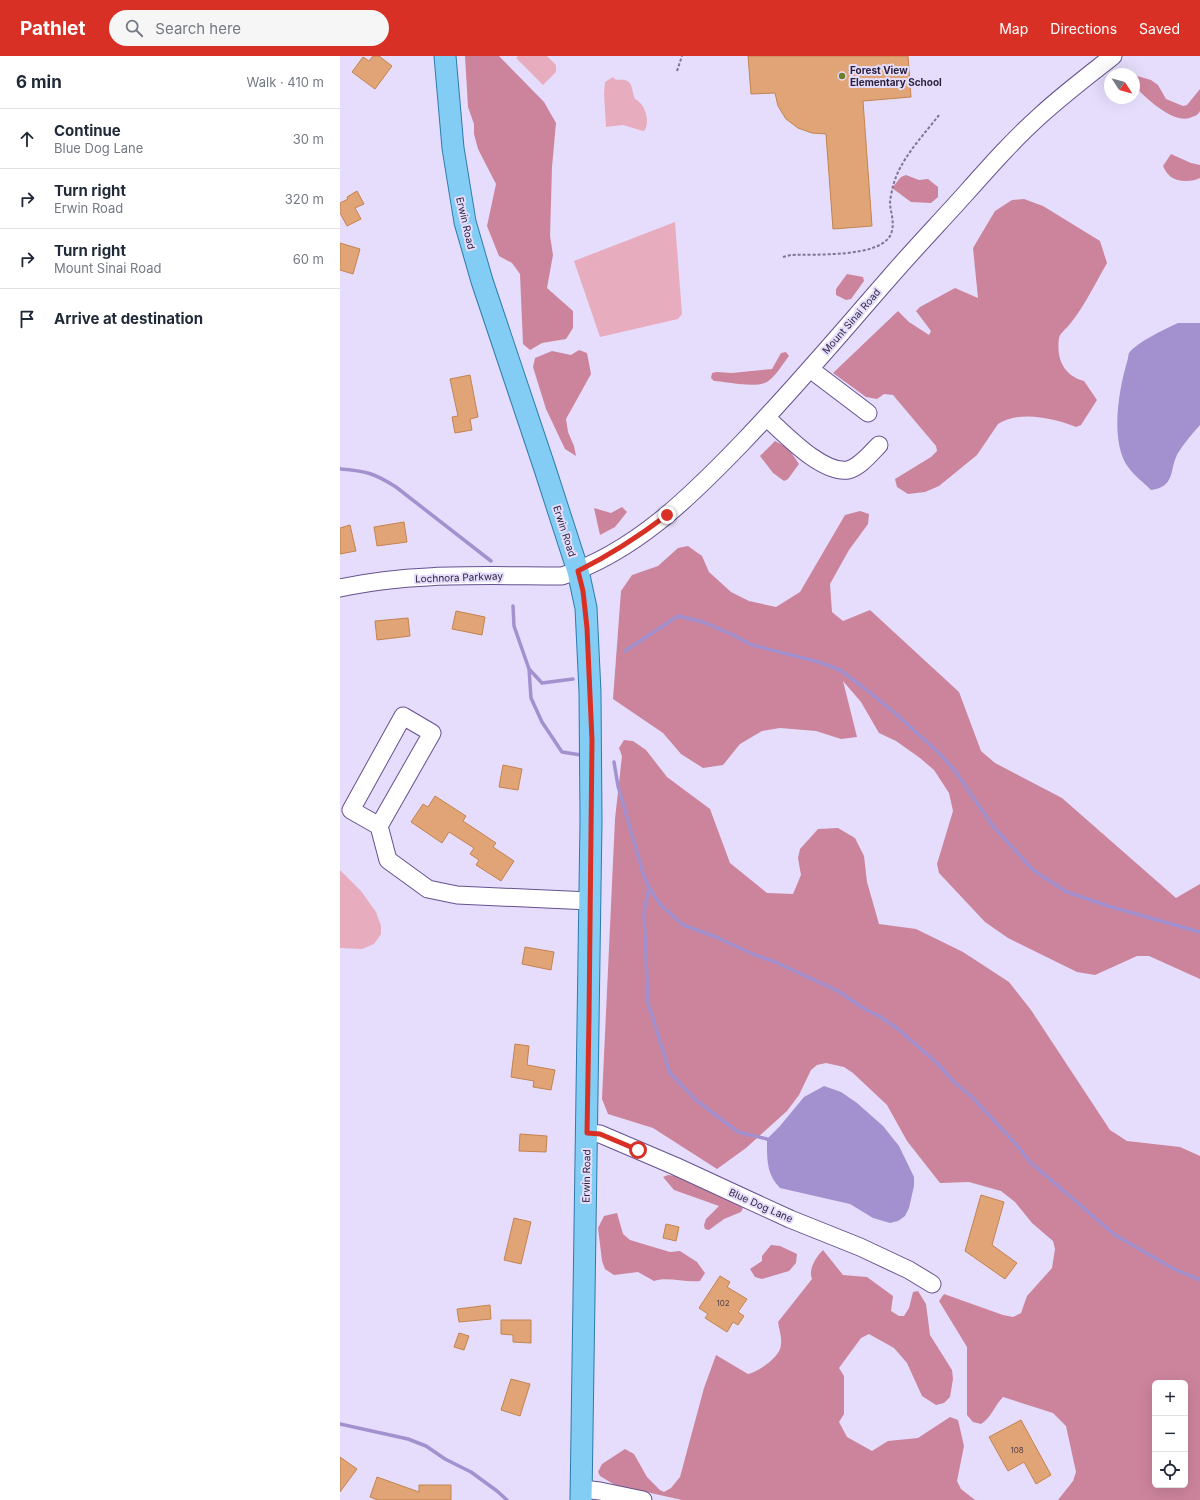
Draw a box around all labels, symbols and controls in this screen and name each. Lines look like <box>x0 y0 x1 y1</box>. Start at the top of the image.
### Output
search box <box>109 10 389 46</box>
text: Pathlet <box>20 17 85 40</box>
icon: search <box>123 17 145 39</box>
text: Search here <box>155 19 241 38</box>
text: Map <box>999 20 1028 37</box>
text: Directions <box>1050 20 1117 37</box>
text: Saved <box>1139 20 1180 37</box>
place label: Forest View Elementary School <box>850 64 942 89</box>
north arrow <box>1104 68 1140 104</box>
marker: Forest View Elementary School <box>837 71 847 81</box>
text: 6 min <box>16 72 62 92</box>
text: Walk · 410 m <box>247 74 324 90</box>
text: Continue <box>54 121 121 140</box>
icon: ahead <box>16 128 38 150</box>
text: 30 m <box>293 131 324 147</box>
text: Blue Dog Lane <box>54 140 143 156</box>
text: Turn right <box>54 181 126 200</box>
icon: right <box>16 188 38 210</box>
text: 320 m <box>285 191 324 207</box>
street label: Erwin Road <box>454 196 478 250</box>
text: Erwin Road <box>54 200 123 216</box>
text: Turn right <box>54 241 126 260</box>
icon: right <box>16 248 38 270</box>
text: 60 m <box>293 251 324 267</box>
text: Mount Sinai Road <box>54 260 161 276</box>
street label: Mount Sinai Road <box>819 286 883 356</box>
icon: arrive <box>16 308 38 330</box>
text: Arrive at destination <box>54 309 203 328</box>
street label: Erwin Road <box>551 504 579 558</box>
route end <box>658 506 676 524</box>
street label: Lochnora Parkway <box>415 569 504 585</box>
route start <box>629 1141 647 1159</box>
street label: Erwin Road <box>580 1149 592 1203</box>
street label: Blue Dog Lane <box>727 1186 795 1225</box>
house number: 102 <box>716 1298 730 1308</box>
map controls <box>1152 1380 1188 1488</box>
button: + <box>1152 1380 1188 1416</box>
button: − <box>1152 1416 1188 1452</box>
house number: 108 <box>1010 1445 1024 1455</box>
button: locate <box>1152 1452 1188 1488</box>

